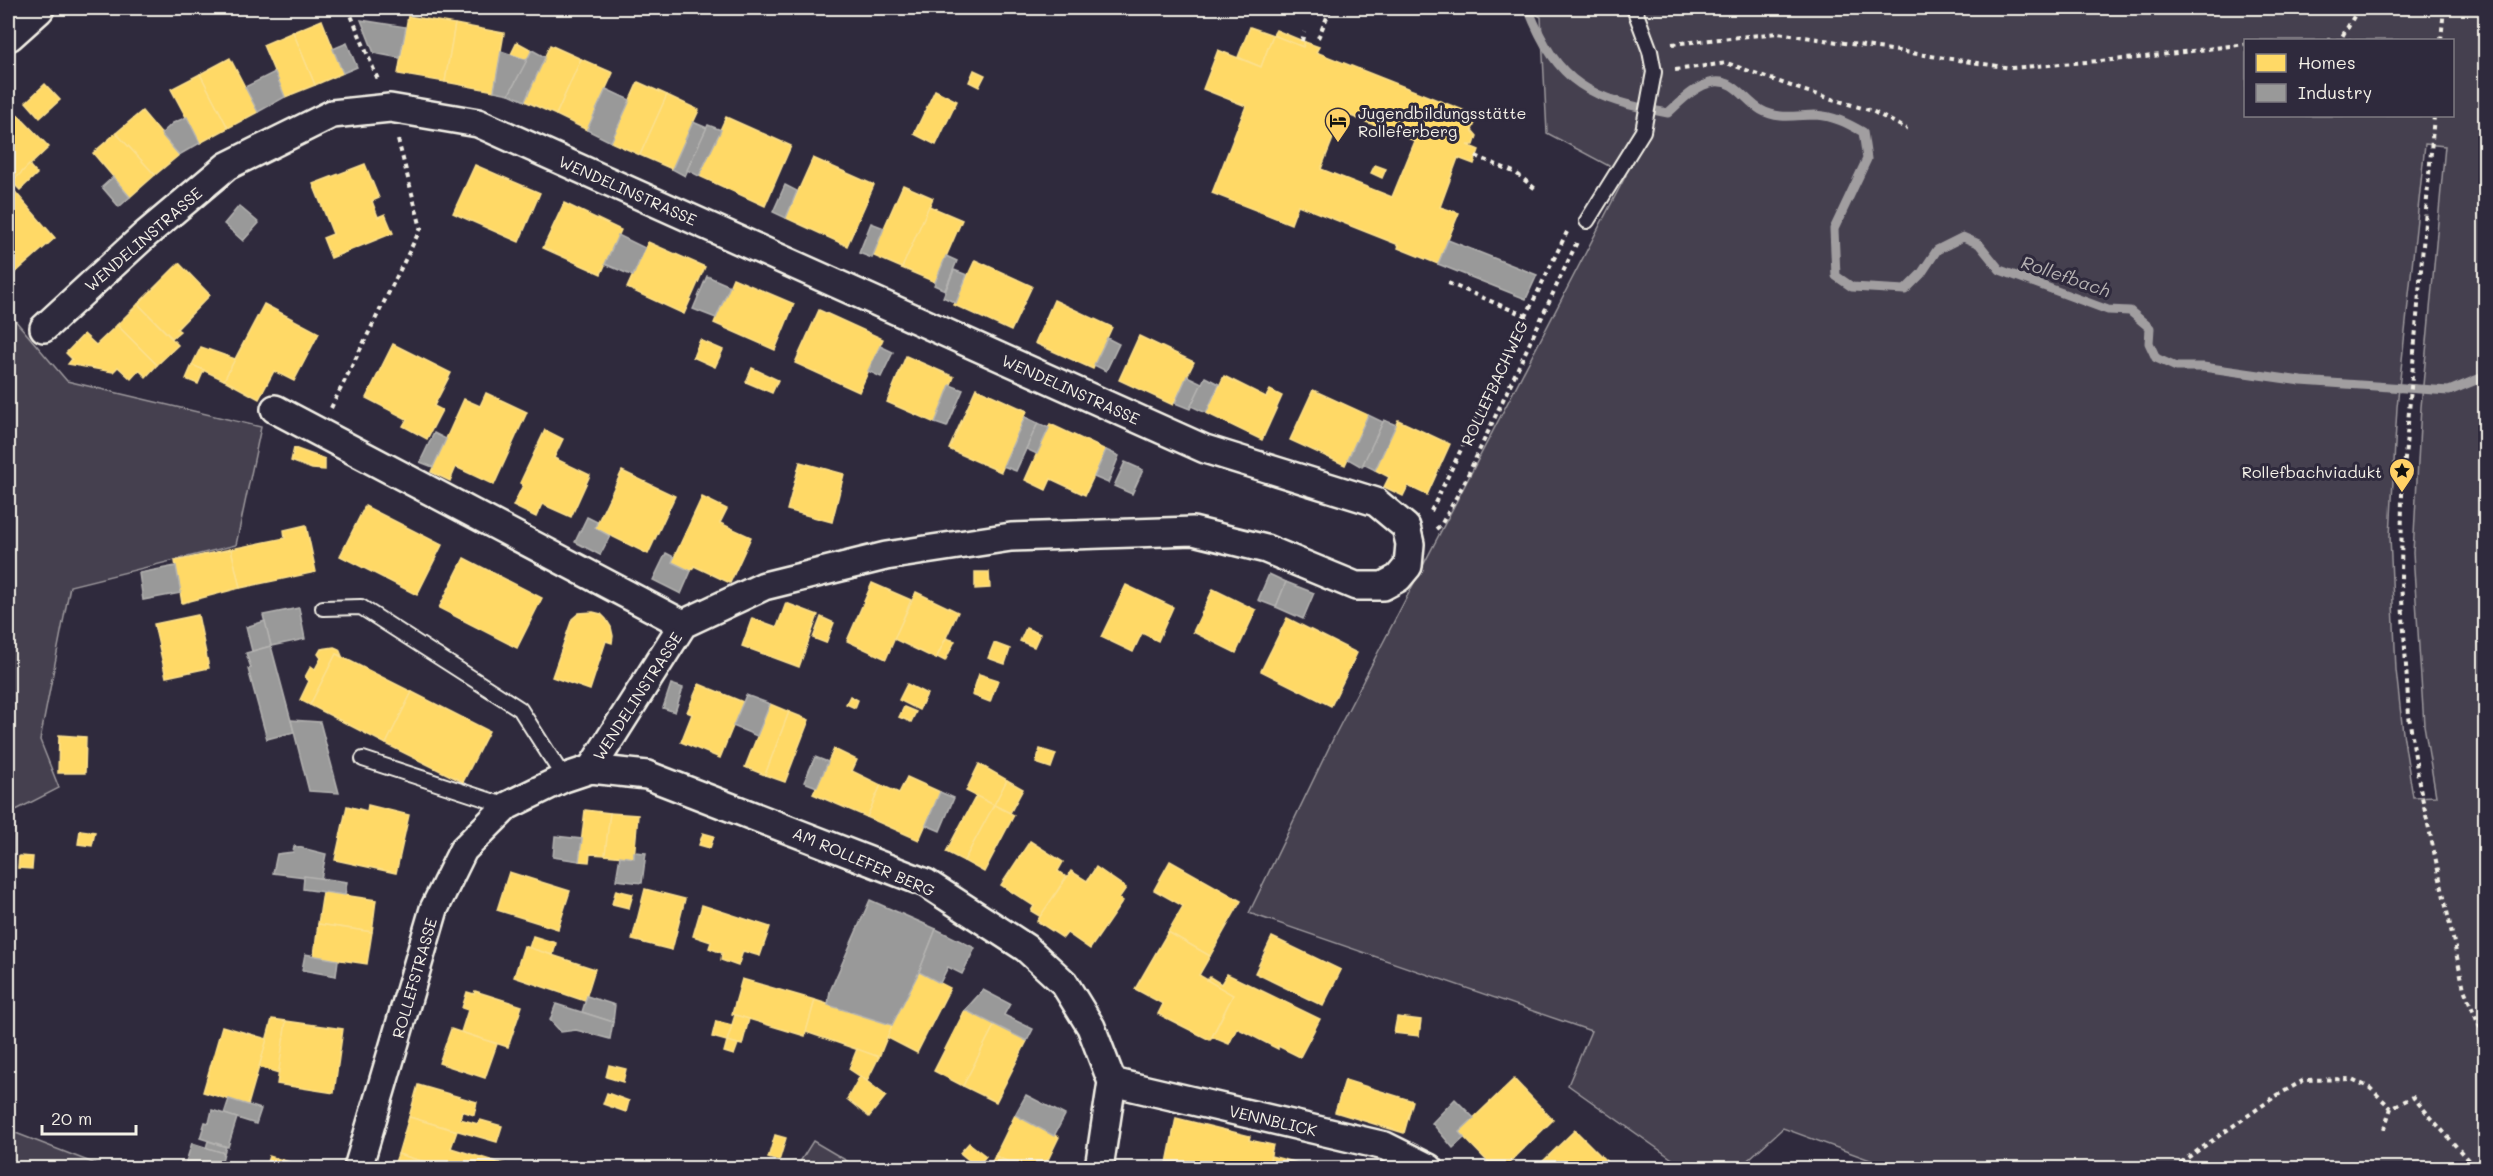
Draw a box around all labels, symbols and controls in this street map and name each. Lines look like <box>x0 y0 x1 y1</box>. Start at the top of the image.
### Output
legend <box>2244 39 2454 117</box>
text: Homes <box>2298 50 2356 74</box>
text: Industry <box>2298 80 2372 104</box>
place label: Jugendbildungsstätte Rolleferberg <box>1358 102 1526 141</box>
hotel icon: Jugendbildungsstätte Rolleferberg <box>1323 106 1353 144</box>
street label: WENDELINSTRASSE <box>556 150 700 230</box>
street label: WENDELINSTRASSE <box>80 182 206 296</box>
water label: Rollefbach <box>2018 250 2114 302</box>
street label: ROLLEFBACHWEG <box>1456 317 1532 449</box>
street label: WENDELINSTRASSE <box>999 349 1143 429</box>
place icon: Rollefbachviadukt <box>2387 456 2417 494</box>
place label: Rollefbachviadukt <box>2242 461 2382 482</box>
street label: WENDELINSTRASSE <box>588 628 686 764</box>
street label: AM ROLLEFER BERG <box>790 822 938 901</box>
street label: ROLLEFSTRASSE <box>387 915 441 1041</box>
scale bar <box>42 1098 136 1136</box>
street label: VENNBLICK <box>1227 1100 1319 1140</box>
text: 20 m <box>51 1106 92 1130</box>

